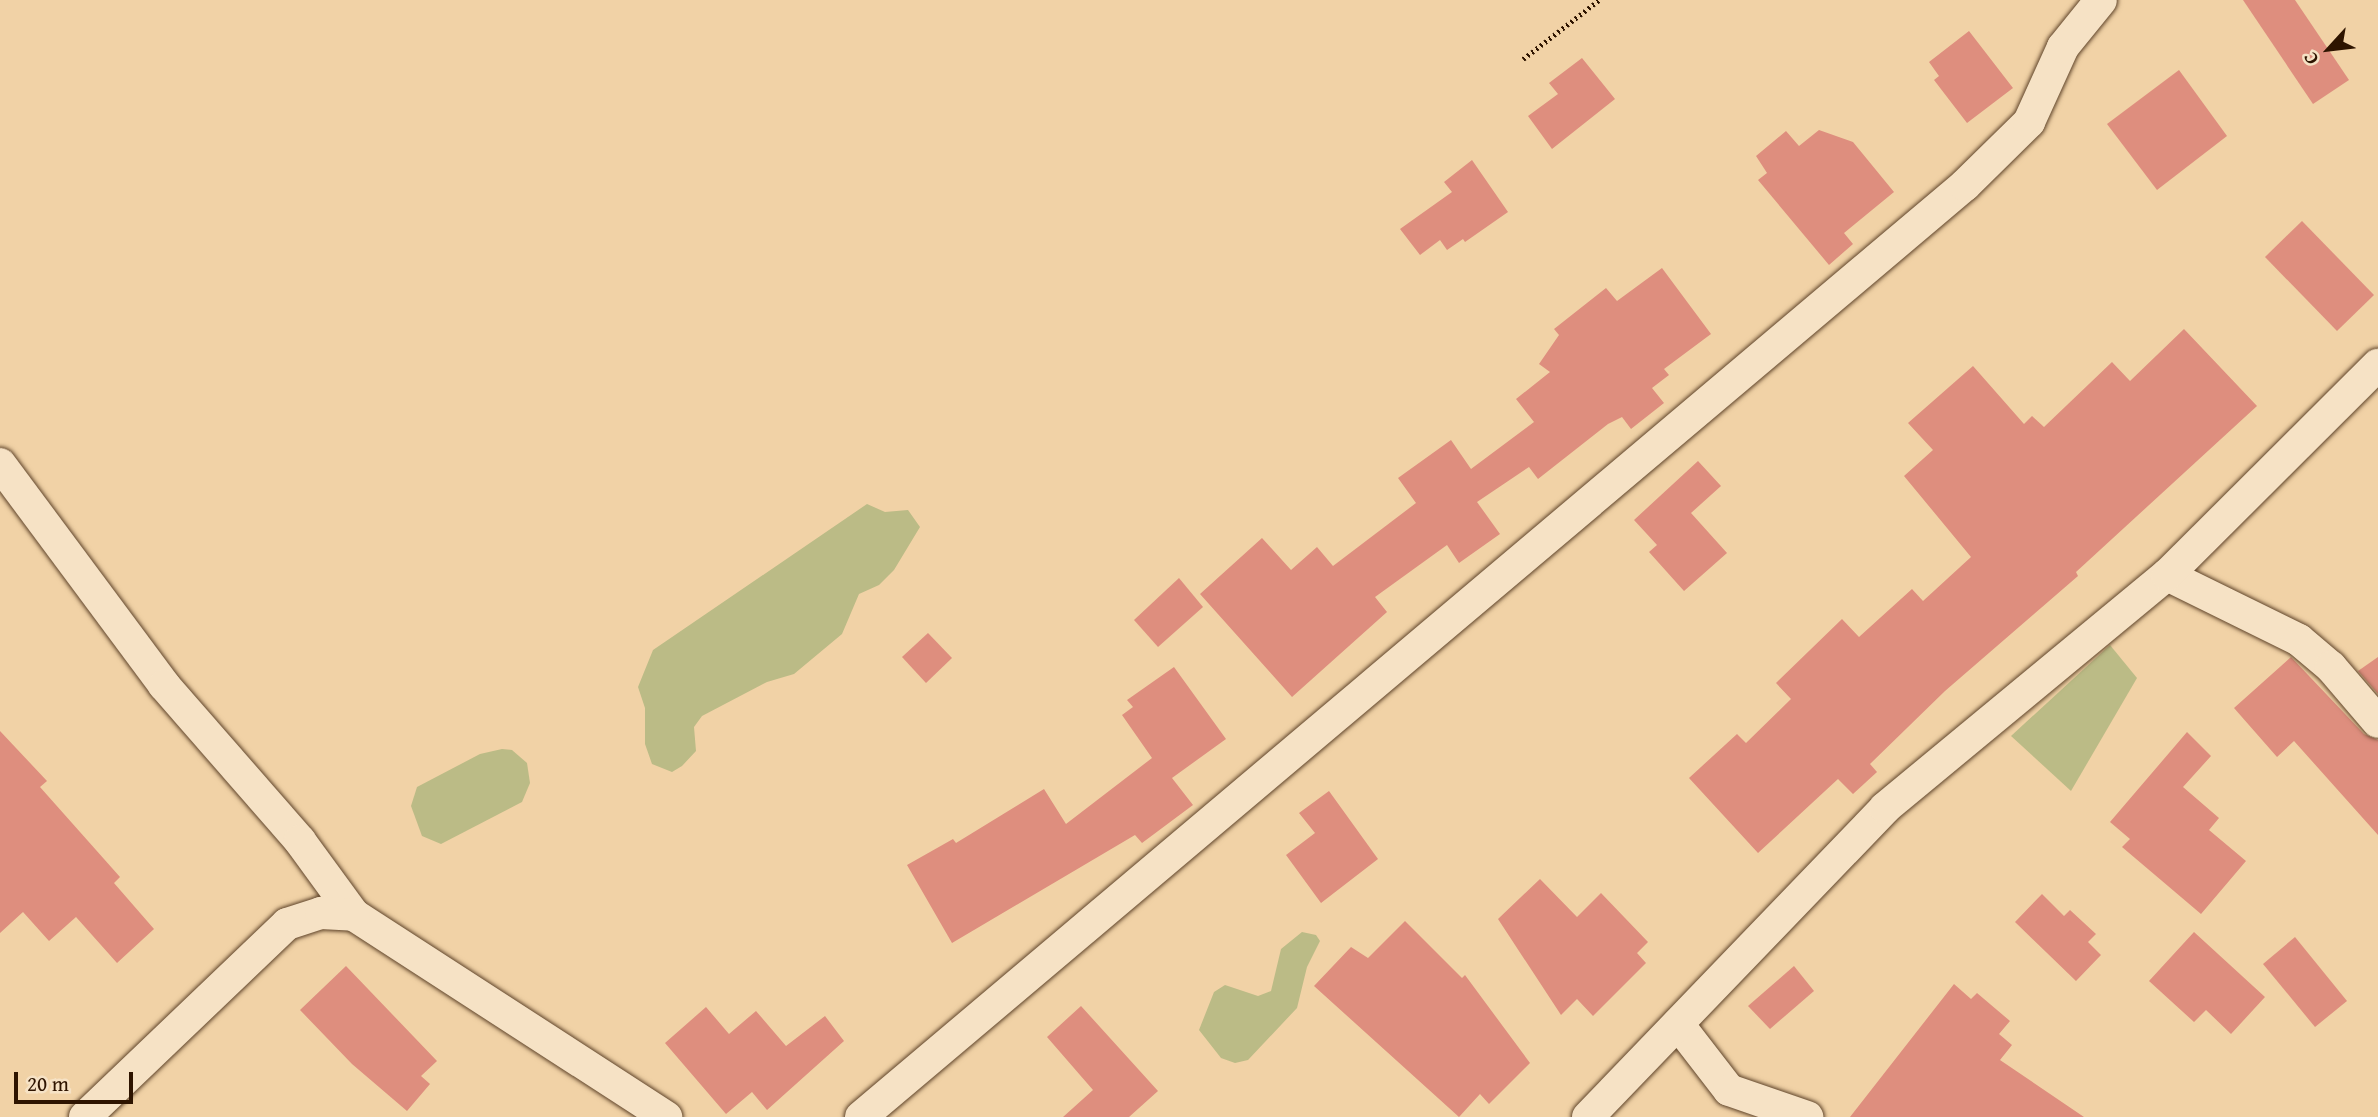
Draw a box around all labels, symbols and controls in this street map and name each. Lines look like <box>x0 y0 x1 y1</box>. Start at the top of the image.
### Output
north arrow <box>2294 14 2364 84</box>
text: С <box>2295 47 2325 70</box>
scale bar <box>18 1058 136 1102</box>
text: 20 m <box>27 1068 69 1099</box>

